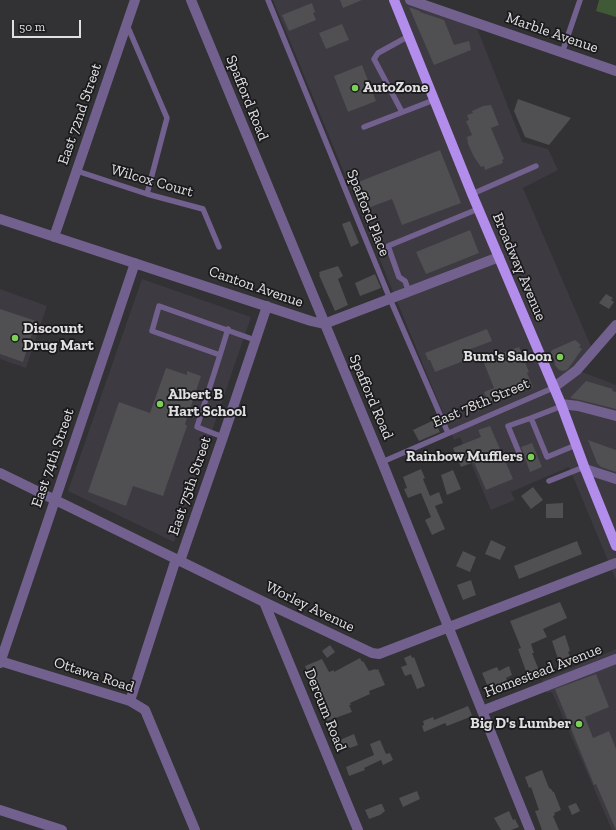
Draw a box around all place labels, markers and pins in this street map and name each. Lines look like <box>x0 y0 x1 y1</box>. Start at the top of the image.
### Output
place label: AutoZone <box>363 79 428 97</box>
marker: AutoZone <box>350 83 360 93</box>
place label: Discount Drug Mart <box>23 320 94 355</box>
marker: Discount Drug Mart <box>10 333 20 343</box>
place label: Bum's Saloon <box>463 348 552 366</box>
marker: Bum's Saloon <box>555 352 565 362</box>
place label: Albert B Hart School <box>168 386 246 421</box>
marker: Albert B Hart School <box>155 399 165 409</box>
place label: Rainbow Mufflers <box>406 448 523 466</box>
marker: Rainbow Mufflers <box>526 452 536 462</box>
place label: Big D's Lumber <box>470 715 571 733</box>
marker: Big D's Lumber <box>574 719 584 729</box>

